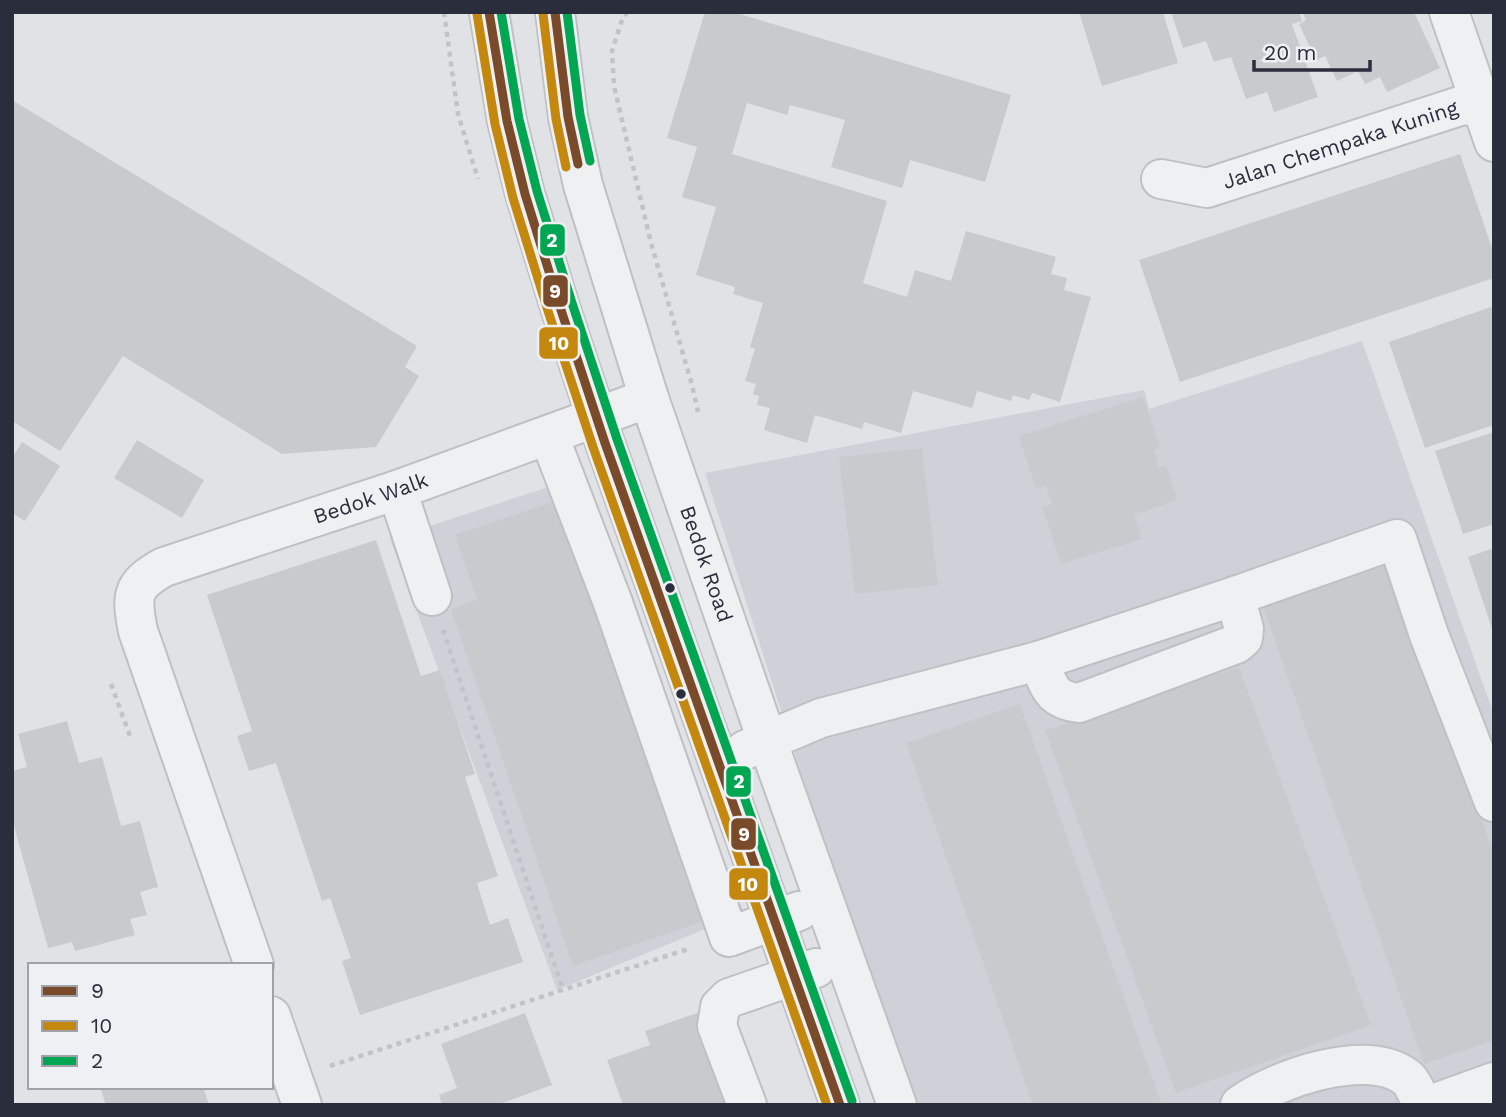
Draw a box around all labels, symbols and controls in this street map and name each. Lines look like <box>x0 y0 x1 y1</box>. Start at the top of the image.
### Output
scale bar <box>1254 28 1370 72</box>
text: 20 m <box>1264 40 1316 65</box>
street label: Jalan Chempaka Kuning <box>1219 94 1462 194</box>
line badge: 2 <box>539 223 566 257</box>
text: 2 <box>546 229 558 252</box>
line badge: 9 <box>542 274 569 308</box>
text: 9 <box>549 280 561 303</box>
line badge: 10 <box>538 326 579 360</box>
text: 10 <box>549 332 569 355</box>
street label: Bedok Walk <box>310 467 431 529</box>
street label: Bedok Road <box>675 502 738 625</box>
unlabelled marker <box>663 581 677 595</box>
unlabelled marker <box>674 687 688 701</box>
line badge: 2 <box>725 765 752 798</box>
text: 2 <box>733 770 745 793</box>
line badge: 9 <box>730 817 757 851</box>
text: 9 <box>738 823 750 846</box>
line badge: 10 <box>728 867 769 901</box>
text: 10 <box>738 873 758 896</box>
legend <box>28 963 273 1089</box>
text: 9 <box>91 978 104 1003</box>
text: 10 <box>91 1013 112 1038</box>
text: 2 <box>91 1048 103 1073</box>

